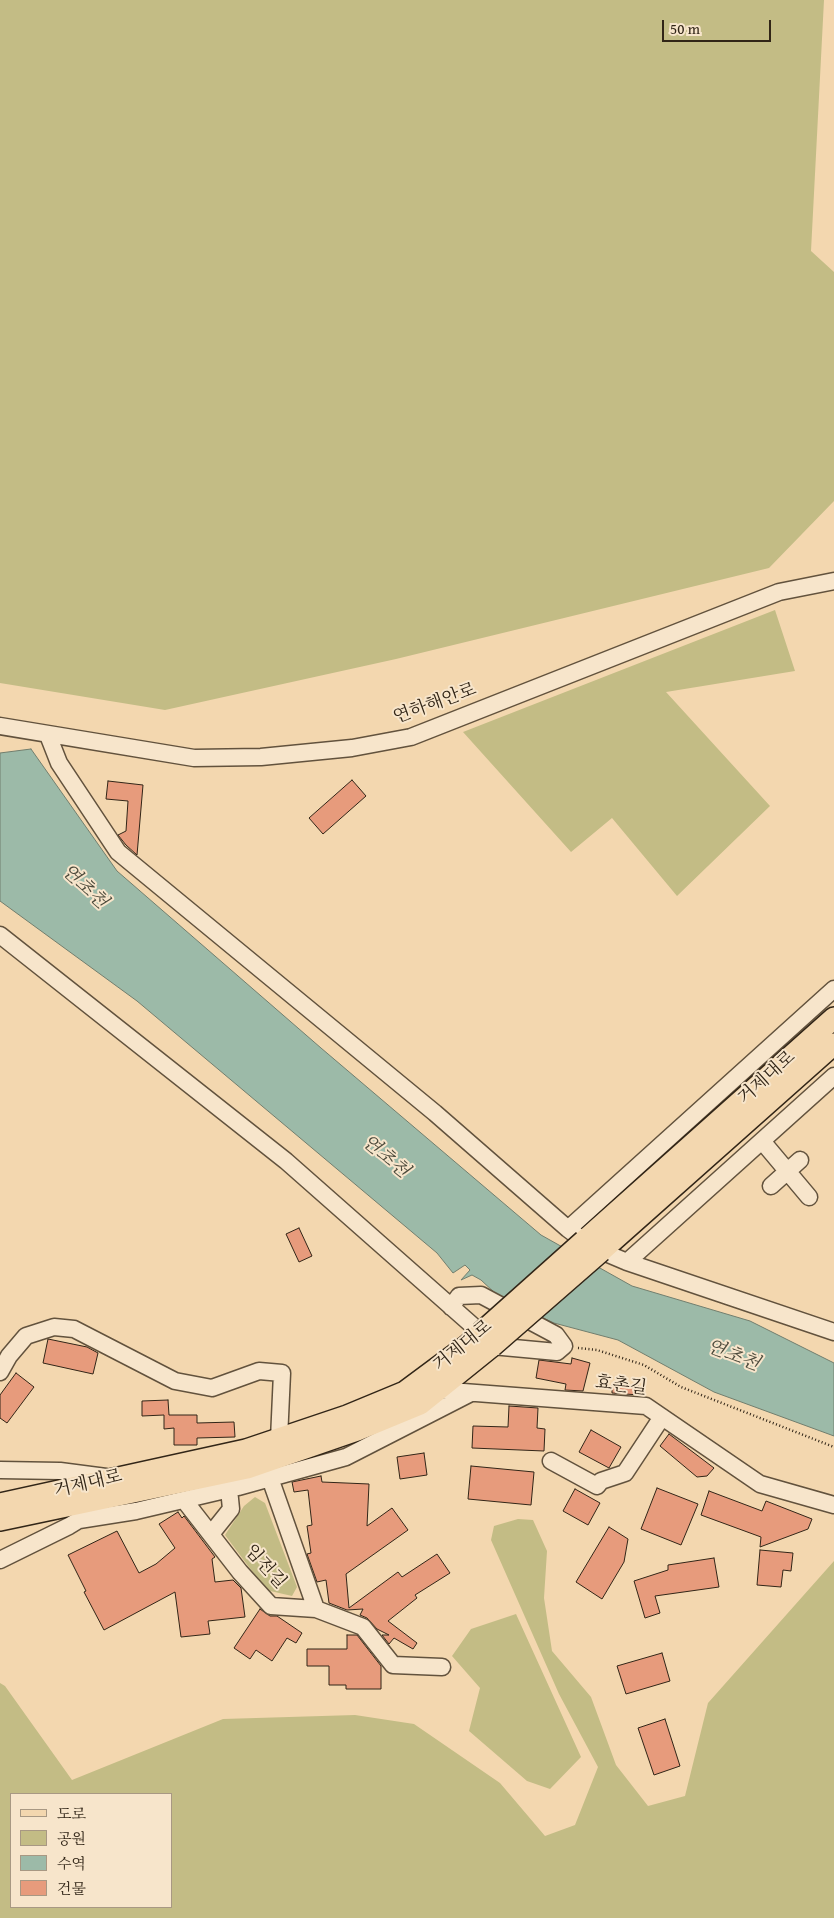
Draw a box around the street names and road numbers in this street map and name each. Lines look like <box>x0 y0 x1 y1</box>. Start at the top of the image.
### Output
street label: 연하해안로 <box>390 679 480 729</box>
street label: 거제대로 <box>734 1047 800 1109</box>
street label: 거제대로 <box>429 1316 497 1376</box>
street label: 효촌길 <box>594 1372 648 1400</box>
street label: 거제대로 <box>52 1466 124 1502</box>
street label: 임전길 <box>240 1540 290 1594</box>

